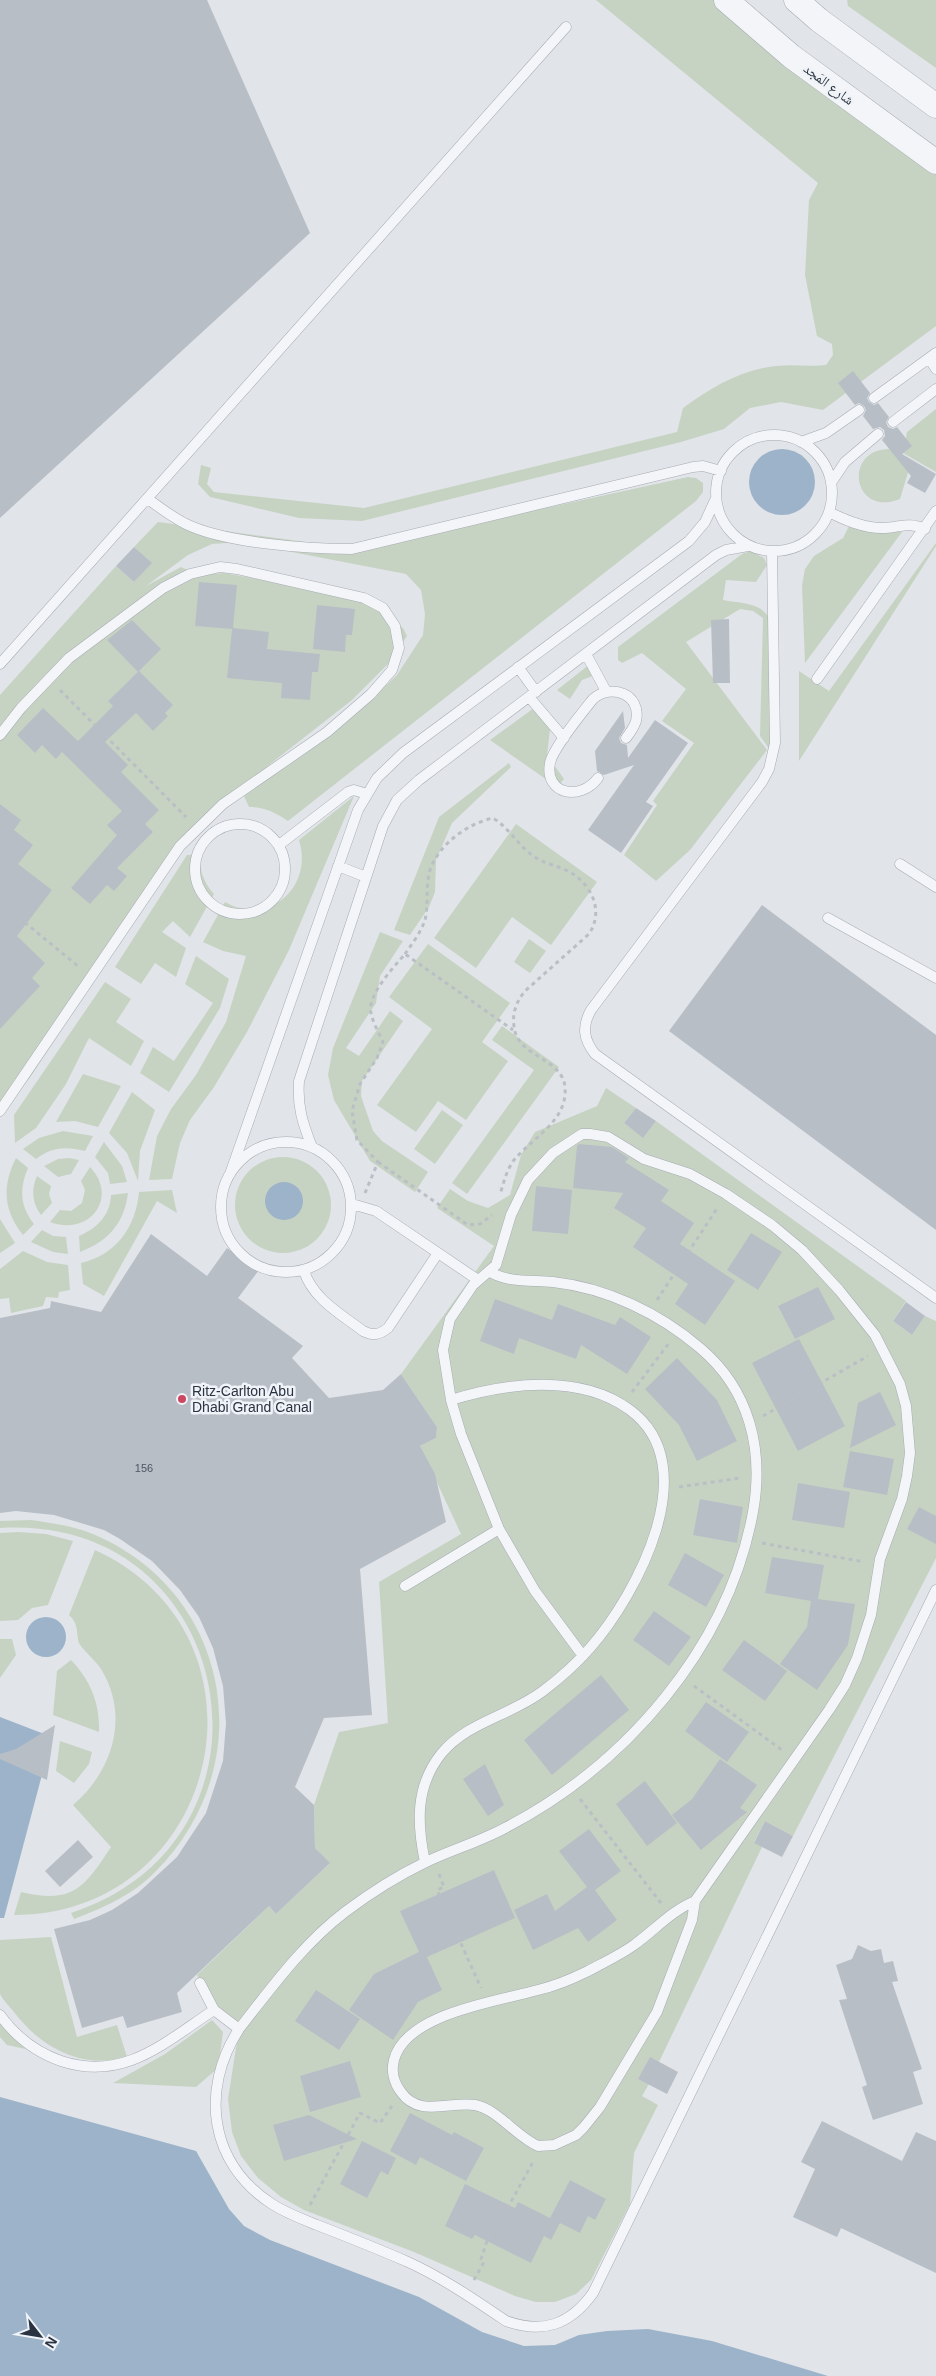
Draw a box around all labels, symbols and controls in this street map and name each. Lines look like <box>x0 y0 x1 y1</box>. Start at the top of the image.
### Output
street label: شارع المَجد <box>800 60 857 110</box>
place label: Ritz-Carlton Abu Dhabi Grand Canal <box>192 1383 312 1415</box>
marker: Ritz-Carlton Abu Dhabi Grand Canal <box>176 1393 188 1405</box>
house number: 156 <box>135 1462 153 1474</box>
north arrow <box>15 2311 65 2361</box>
text: N <box>42 2334 61 2351</box>

